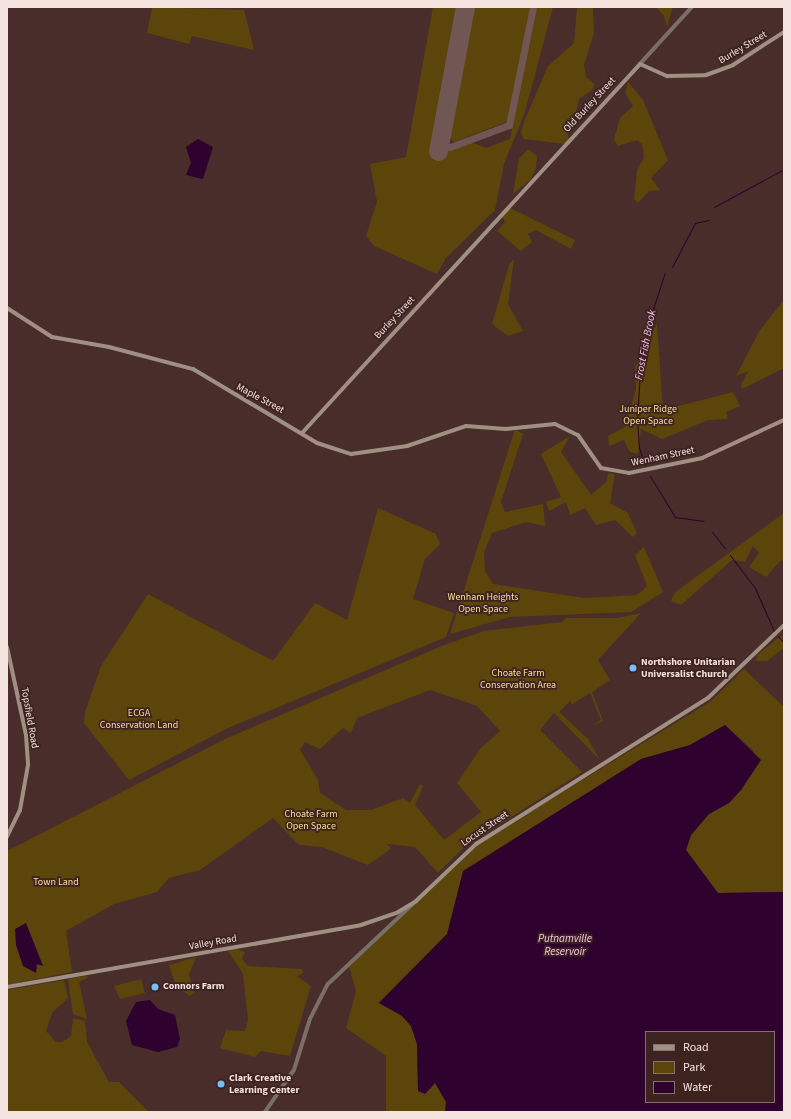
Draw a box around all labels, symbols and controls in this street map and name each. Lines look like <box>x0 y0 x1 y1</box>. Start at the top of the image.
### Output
street label: Burley Street <box>717 29 769 67</box>
street label: Old Burley Street <box>561 75 619 135</box>
street label: Burley Street <box>372 294 418 342</box>
water label: Frost Fish Brook <box>633 309 659 381</box>
street label: Maple Street <box>234 381 286 417</box>
park label: Juniper Ridge Open Space <box>619 403 677 426</box>
street label: Wenham Street <box>630 444 696 470</box>
park label: Wenham Heights Open Space <box>448 591 518 614</box>
place label: Northshore Unitarian Universalist Church <box>641 656 735 680</box>
marker: Northshore Unitarian Universalist Church <box>628 663 638 673</box>
park label: Choate Farm Conservation Area <box>480 667 556 690</box>
street label: Topsfield Road <box>18 687 40 749</box>
park label: ECGA Conservation Land <box>100 707 178 730</box>
park label: Choate Farm Open Space <box>285 808 337 832</box>
street label: Locust Street <box>459 809 511 849</box>
park label: Town Land <box>33 877 79 889</box>
street label: Valley Road <box>188 933 238 953</box>
water label: Putnamville Reservoir <box>538 933 592 959</box>
place label: Connors Farm <box>163 981 224 993</box>
marker: Connors Farm <box>150 982 160 992</box>
legend <box>645 1031 775 1103</box>
text: Road <box>683 1039 709 1056</box>
text: Park <box>683 1059 705 1076</box>
place label: Clark Creative Learning Center <box>229 1072 299 1096</box>
marker: Clark Creative Learning Center <box>216 1079 226 1089</box>
text: Water <box>683 1079 712 1096</box>

